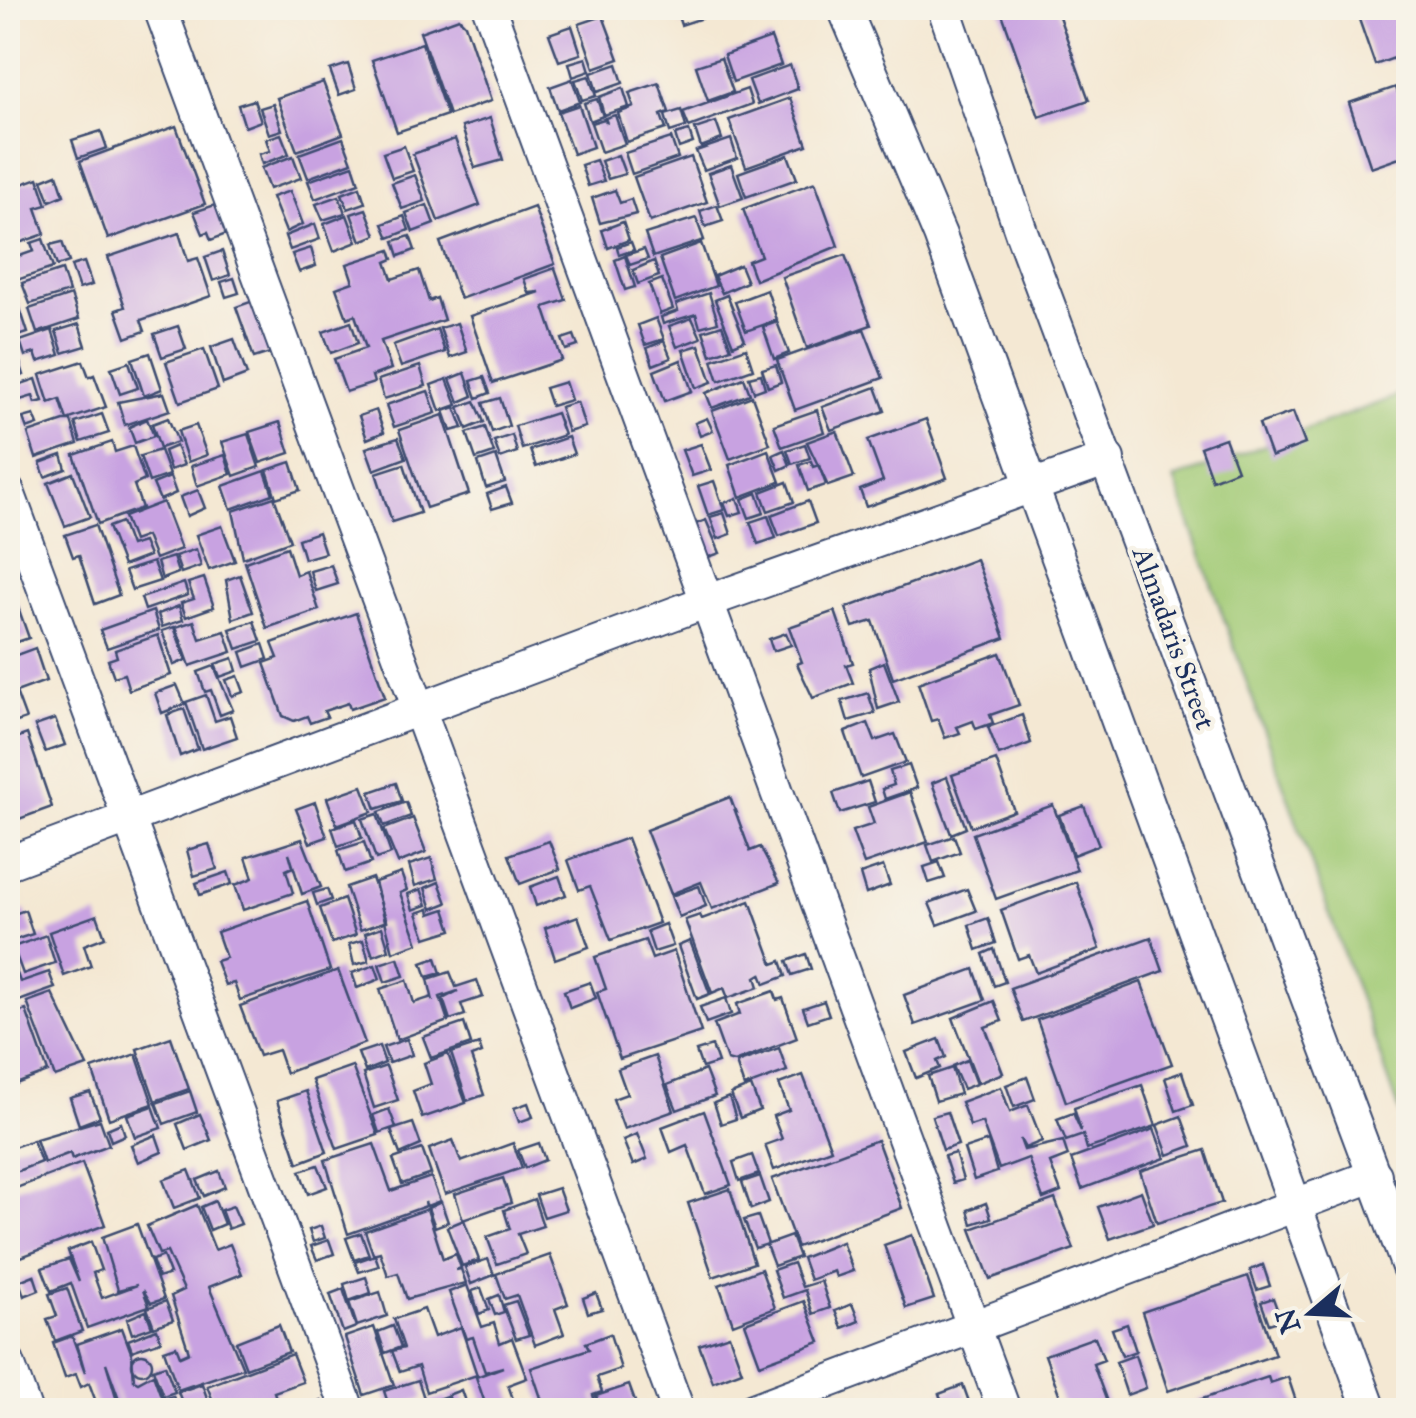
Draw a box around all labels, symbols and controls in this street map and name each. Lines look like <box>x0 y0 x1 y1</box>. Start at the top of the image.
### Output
street label: Almadaris Street <box>1124 541 1223 734</box>
north arrow <box>1261 1263 1361 1363</box>
text: N <box>1267 1304 1308 1338</box>

